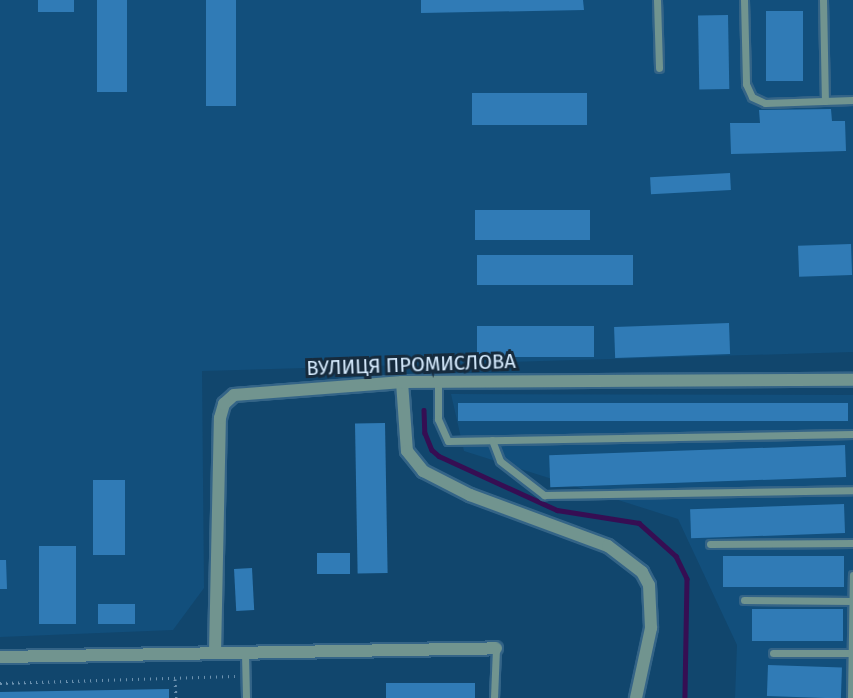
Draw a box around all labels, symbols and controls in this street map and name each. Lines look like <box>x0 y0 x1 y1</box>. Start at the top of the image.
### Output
street label: ВУЛИЦЯ ПРОМИСЛОВА <box>306 349 516 381</box>

